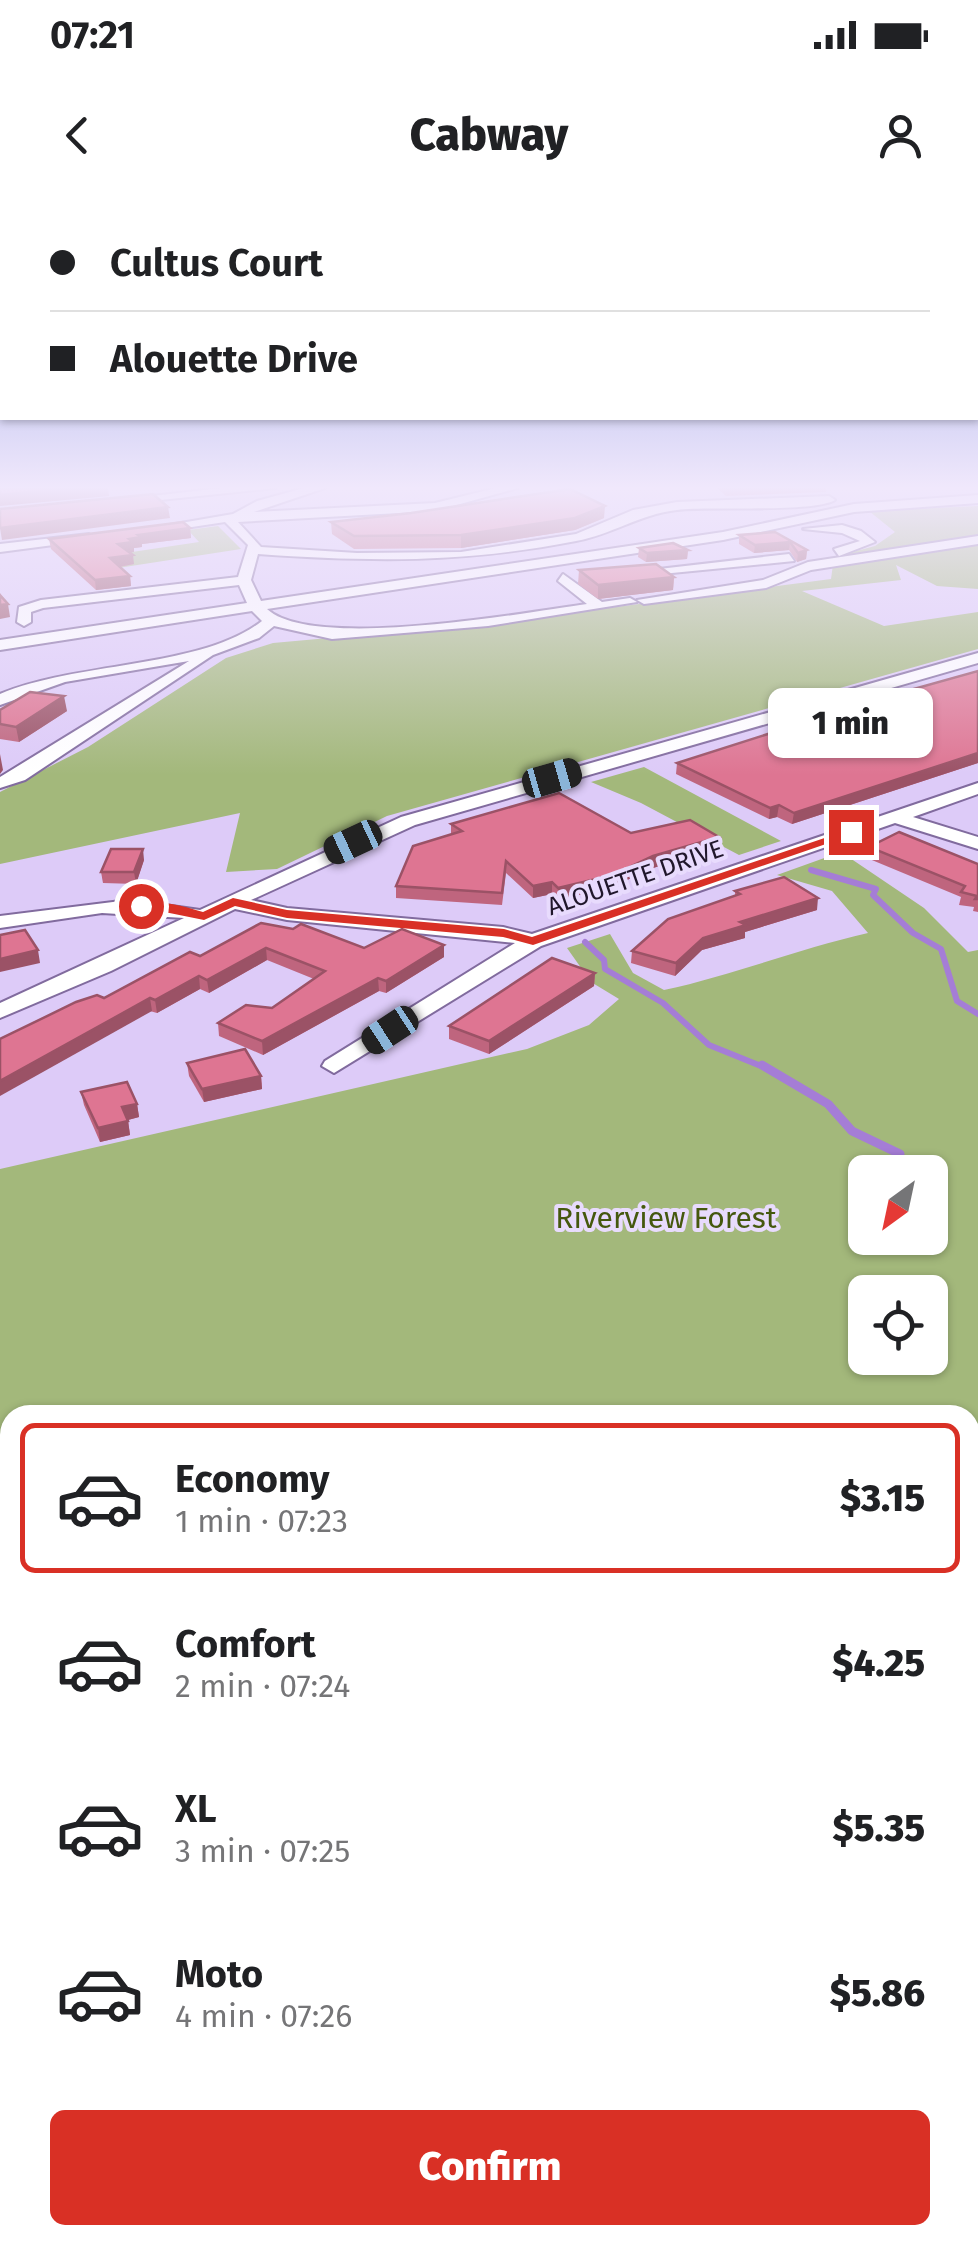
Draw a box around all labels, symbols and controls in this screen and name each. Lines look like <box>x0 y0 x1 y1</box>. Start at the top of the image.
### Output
text: 07:21 <box>50 12 135 58</box>
icon: back <box>50 108 105 163</box>
text: Cabway <box>410 108 568 162</box>
icon: person <box>873 108 928 163</box>
text: Cultus Court <box>110 240 323 286</box>
text: Alouette Drive <box>110 336 358 382</box>
callout: 1 min <box>768 687 934 757</box>
text: 1 min <box>812 704 889 742</box>
car <box>519 755 585 801</box>
route end <box>829 810 874 855</box>
car <box>319 816 387 868</box>
street label: ALOUETTE DRIVE <box>543 834 727 922</box>
route start <box>119 884 164 929</box>
car <box>357 1001 423 1059</box>
north arrow <box>848 1155 948 1255</box>
map controls <box>848 1155 948 1375</box>
park label: Riverview Forest <box>555 1200 777 1236</box>
button: locate <box>848 1275 948 1375</box>
icon: car <box>55 1453 145 1543</box>
text: Economy <box>175 1456 330 1502</box>
text: $3.15 <box>840 1475 925 1521</box>
text: 1 min · 07:23 <box>175 1502 348 1540</box>
icon: car <box>55 1618 145 1708</box>
text: Comfort <box>175 1621 316 1667</box>
text: $4.25 <box>832 1640 925 1686</box>
text: 2 min · 07:24 <box>175 1667 350 1705</box>
icon: car <box>55 1783 145 1873</box>
text: XL <box>175 1786 217 1832</box>
text: $5.35 <box>833 1805 925 1851</box>
text: 3 min · 07:25 <box>175 1832 350 1870</box>
icon: car <box>55 1948 145 2038</box>
text: Moto <box>175 1951 263 1997</box>
text: $5.86 <box>830 1970 925 2016</box>
text: 4 min · 07:26 <box>175 1997 352 2035</box>
button: Confirm <box>50 2110 930 2225</box>

